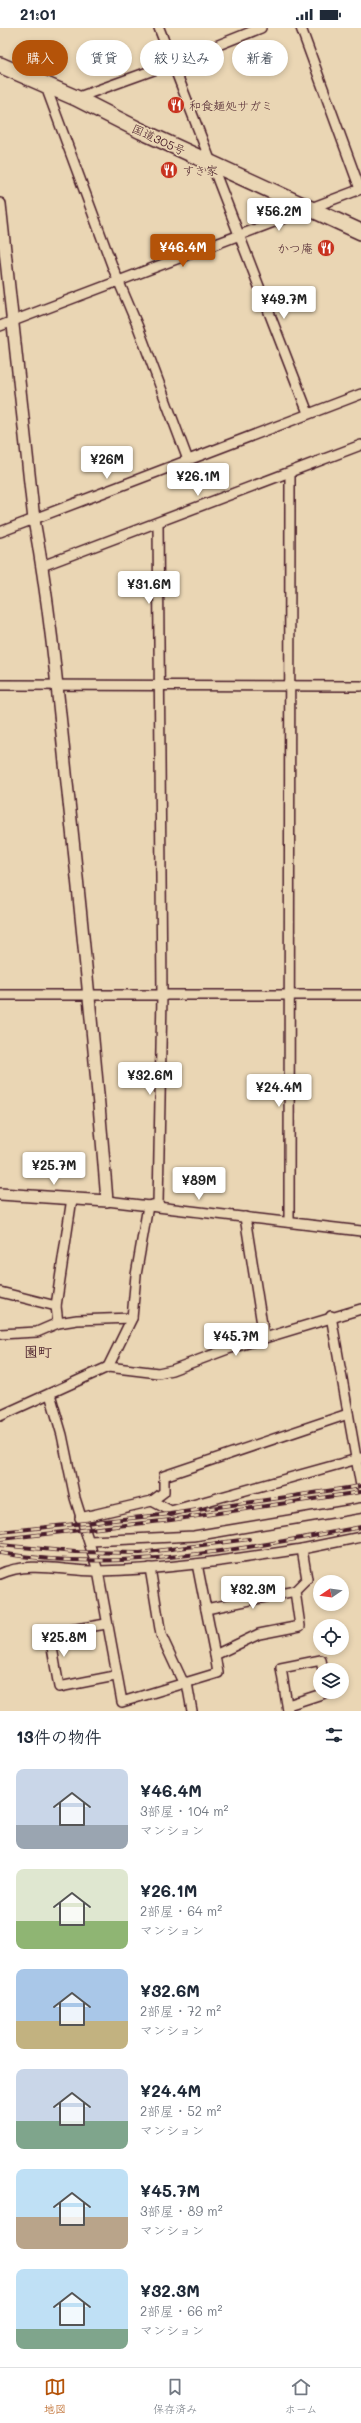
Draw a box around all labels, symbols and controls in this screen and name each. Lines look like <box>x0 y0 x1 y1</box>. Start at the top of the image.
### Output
text: 21:01 <box>20 4 56 24</box>
chip: 購入 <box>12 40 68 76</box>
chip: 賃貸 <box>76 40 132 76</box>
chip: 絞り込み <box>140 40 224 76</box>
chip: 新着 <box>232 40 288 76</box>
restaurant icon: 和食麺処サガミ <box>166 95 186 115</box>
place label: 和食麺処サガミ <box>189 97 273 113</box>
street label: 国道305号 <box>130 120 188 158</box>
restaurant icon: すき家 <box>159 160 179 180</box>
place label: すき家 <box>182 162 218 178</box>
pin: ¥56.2M <box>246 198 312 232</box>
text: ¥56.2M <box>256 202 302 219</box>
pin: ¥46.4M <box>150 234 216 268</box>
text: ¥46.4M <box>159 238 207 255</box>
restaurant icon: かつ庵 <box>316 238 336 258</box>
place label: かつ庵 <box>277 240 313 256</box>
pin: ¥49.7M <box>251 286 317 320</box>
text: ¥49.7M <box>261 290 307 307</box>
pin: ¥26M <box>83 446 131 480</box>
text: ¥26M <box>90 450 124 467</box>
pin: ¥26.1M <box>165 463 231 497</box>
text: ¥26.1M <box>176 467 220 484</box>
pin: ¥31.6M <box>116 571 182 605</box>
text: ¥31.6M <box>127 575 171 592</box>
pin: ¥32.6M <box>117 1062 183 1096</box>
text: ¥32.6M <box>127 1066 173 1083</box>
pin: ¥24.4M <box>246 1074 312 1108</box>
text: ¥24.4M <box>256 1078 302 1095</box>
pin: ¥25.7M <box>21 1152 87 1186</box>
text: ¥25.7M <box>31 1156 77 1173</box>
pin: ¥89M <box>175 1167 223 1201</box>
text: ¥89M <box>182 1171 216 1188</box>
pin: ¥45.7M <box>203 1323 269 1357</box>
text: ¥45.7M <box>213 1327 259 1344</box>
district label: 園町 <box>24 1342 52 1361</box>
north arrow <box>313 1575 349 1611</box>
map controls <box>313 1575 349 1699</box>
pin: ¥32.3M <box>220 1576 286 1610</box>
text: ¥32.3M <box>230 1580 276 1597</box>
button: locate <box>313 1619 349 1655</box>
pin: ¥25.8M <box>31 1624 97 1658</box>
text: ¥25.8M <box>41 1628 87 1645</box>
button: layers <box>313 1663 349 1699</box>
icon: filters <box>323 1724 345 1746</box>
text: 13件の物件 <box>16 1725 102 1747</box>
text: ¥46.4M <box>140 1779 202 1801</box>
icon: home <box>48 1785 96 1833</box>
text: 3部屋 · 104 m² <box>140 1802 229 1819</box>
text: マンション <box>140 1821 204 1838</box>
text: ¥26.1M <box>140 1879 197 1901</box>
icon: home <box>48 1885 96 1933</box>
text: 2部屋 · 64 m² <box>140 1902 222 1919</box>
text: マンション <box>140 1921 204 1938</box>
text: ¥32.6M <box>140 1979 200 2001</box>
icon: home <box>48 1985 96 2033</box>
text: 2部屋 · 72 m² <box>140 2002 221 2019</box>
text: マンション <box>140 2021 204 2038</box>
text: ¥24.4M <box>140 2079 201 2101</box>
icon: home <box>48 2085 96 2133</box>
text: 2部屋 · 52 m² <box>140 2102 221 2119</box>
text: マンション <box>140 2121 204 2138</box>
text: ¥45.7M <box>140 2179 200 2201</box>
icon: home <box>48 2185 96 2233</box>
text: 3部屋 · 89 m² <box>140 2202 223 2219</box>
text: マンション <box>140 2221 204 2238</box>
text: ¥32.3M <box>140 2279 200 2301</box>
icon: home <box>48 2285 96 2333</box>
text: 2部屋 · 66 m² <box>140 2302 222 2319</box>
text: マンション <box>140 2321 204 2338</box>
tab: 地図 <box>44 2376 66 2416</box>
tab: 保存済み <box>153 2376 197 2416</box>
tab: ホーム <box>285 2376 317 2416</box>

